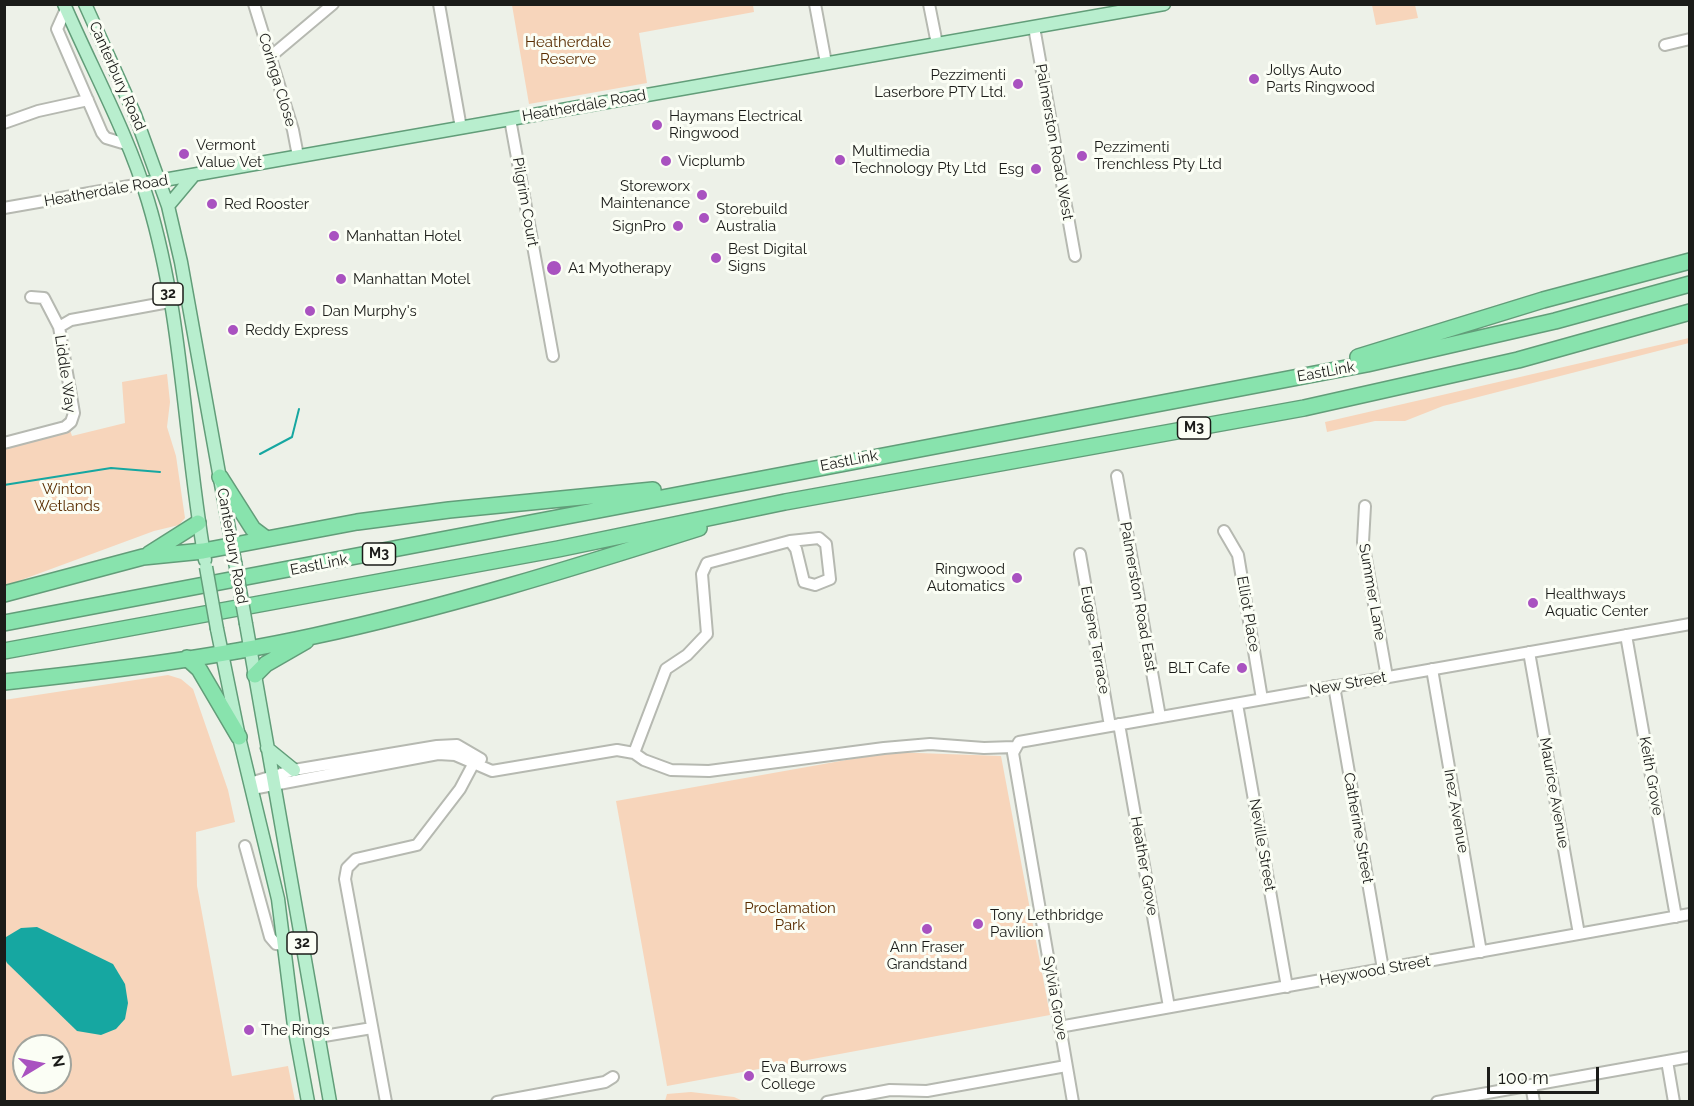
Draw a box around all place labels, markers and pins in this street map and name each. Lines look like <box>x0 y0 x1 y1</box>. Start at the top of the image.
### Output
place label: Jollys Auto Parts Ringwood <box>1266 61 1375 96</box>
place label: Pezzimenti Laserbore PTY Ltd. <box>874 66 1006 101</box>
marker: Jollys Auto Parts Ringwood <box>1247 72 1261 86</box>
marker: Pezzimenti Laserbore PTY Ltd. <box>1011 77 1025 91</box>
place label: Haymans Electrical Ringwood <box>669 107 802 142</box>
marker: Haymans Electrical Ringwood <box>650 118 664 132</box>
place label: Vermont Value Vet <box>196 136 262 171</box>
place label: Pezzimenti Trenchless Pty Ltd <box>1094 138 1222 173</box>
place label: Multimedia Technology Pty Ltd <box>852 142 986 177</box>
marker: Vermont Value Vet <box>177 147 191 161</box>
marker: Pezzimenti Trenchless Pty Ltd <box>1075 149 1089 163</box>
place label: Vicplumb <box>678 152 745 170</box>
marker: Multimedia Technology Pty Ltd <box>833 153 847 167</box>
marker: Vicplumb <box>659 154 673 168</box>
place label: Esg <box>998 160 1024 178</box>
marker: Esg <box>1029 162 1043 176</box>
place label: Storeworx Maintenance <box>600 177 690 212</box>
marker: Storeworx Maintenance <box>695 188 709 202</box>
place label: Red Rooster <box>224 195 309 213</box>
marker: Red Rooster <box>205 197 219 211</box>
place label: Storebuild Australia <box>716 200 787 235</box>
marker: Storebuild Australia <box>697 211 711 225</box>
place label: SignPro <box>612 217 666 235</box>
marker: SignPro <box>671 219 685 233</box>
place label: Manhattan Hotel <box>346 227 461 245</box>
marker: Manhattan Hotel <box>327 229 341 243</box>
place label: Best Digital Signs <box>728 240 807 275</box>
marker: Best Digital Signs <box>709 251 723 265</box>
marker: A1 Myotherapy <box>545 259 563 277</box>
place label: A1 Myotherapy <box>568 259 671 277</box>
place label: Manhattan Motel <box>353 270 470 288</box>
marker: Manhattan Motel <box>334 272 348 286</box>
place label: Dan Murphy's <box>322 302 417 320</box>
marker: Dan Murphy's <box>303 304 317 318</box>
place label: Reddy Express <box>245 321 348 339</box>
marker: Reddy Express <box>226 323 240 337</box>
place label: Ringwood Automatics <box>927 560 1005 595</box>
marker: Ringwood Automatics <box>1010 571 1024 585</box>
place label: Healthways Aquatic Center <box>1545 585 1648 620</box>
marker: Healthways Aquatic Center <box>1526 596 1540 610</box>
place label: BLT Cafe <box>1168 659 1230 677</box>
marker: BLT Cafe <box>1235 661 1249 675</box>
place label: Tony Lethbridge Pavilion <box>990 906 1103 941</box>
marker: Tony Lethbridge Pavilion <box>971 917 985 931</box>
marker: Ann Fraser Grandstand <box>920 922 934 936</box>
place label: Ann Fraser Grandstand <box>887 938 967 973</box>
place label: The Rings <box>261 1021 330 1039</box>
marker: The Rings <box>242 1023 256 1037</box>
place label: Eva Burrows College <box>761 1058 847 1093</box>
marker: Eva Burrows College <box>742 1069 756 1083</box>

